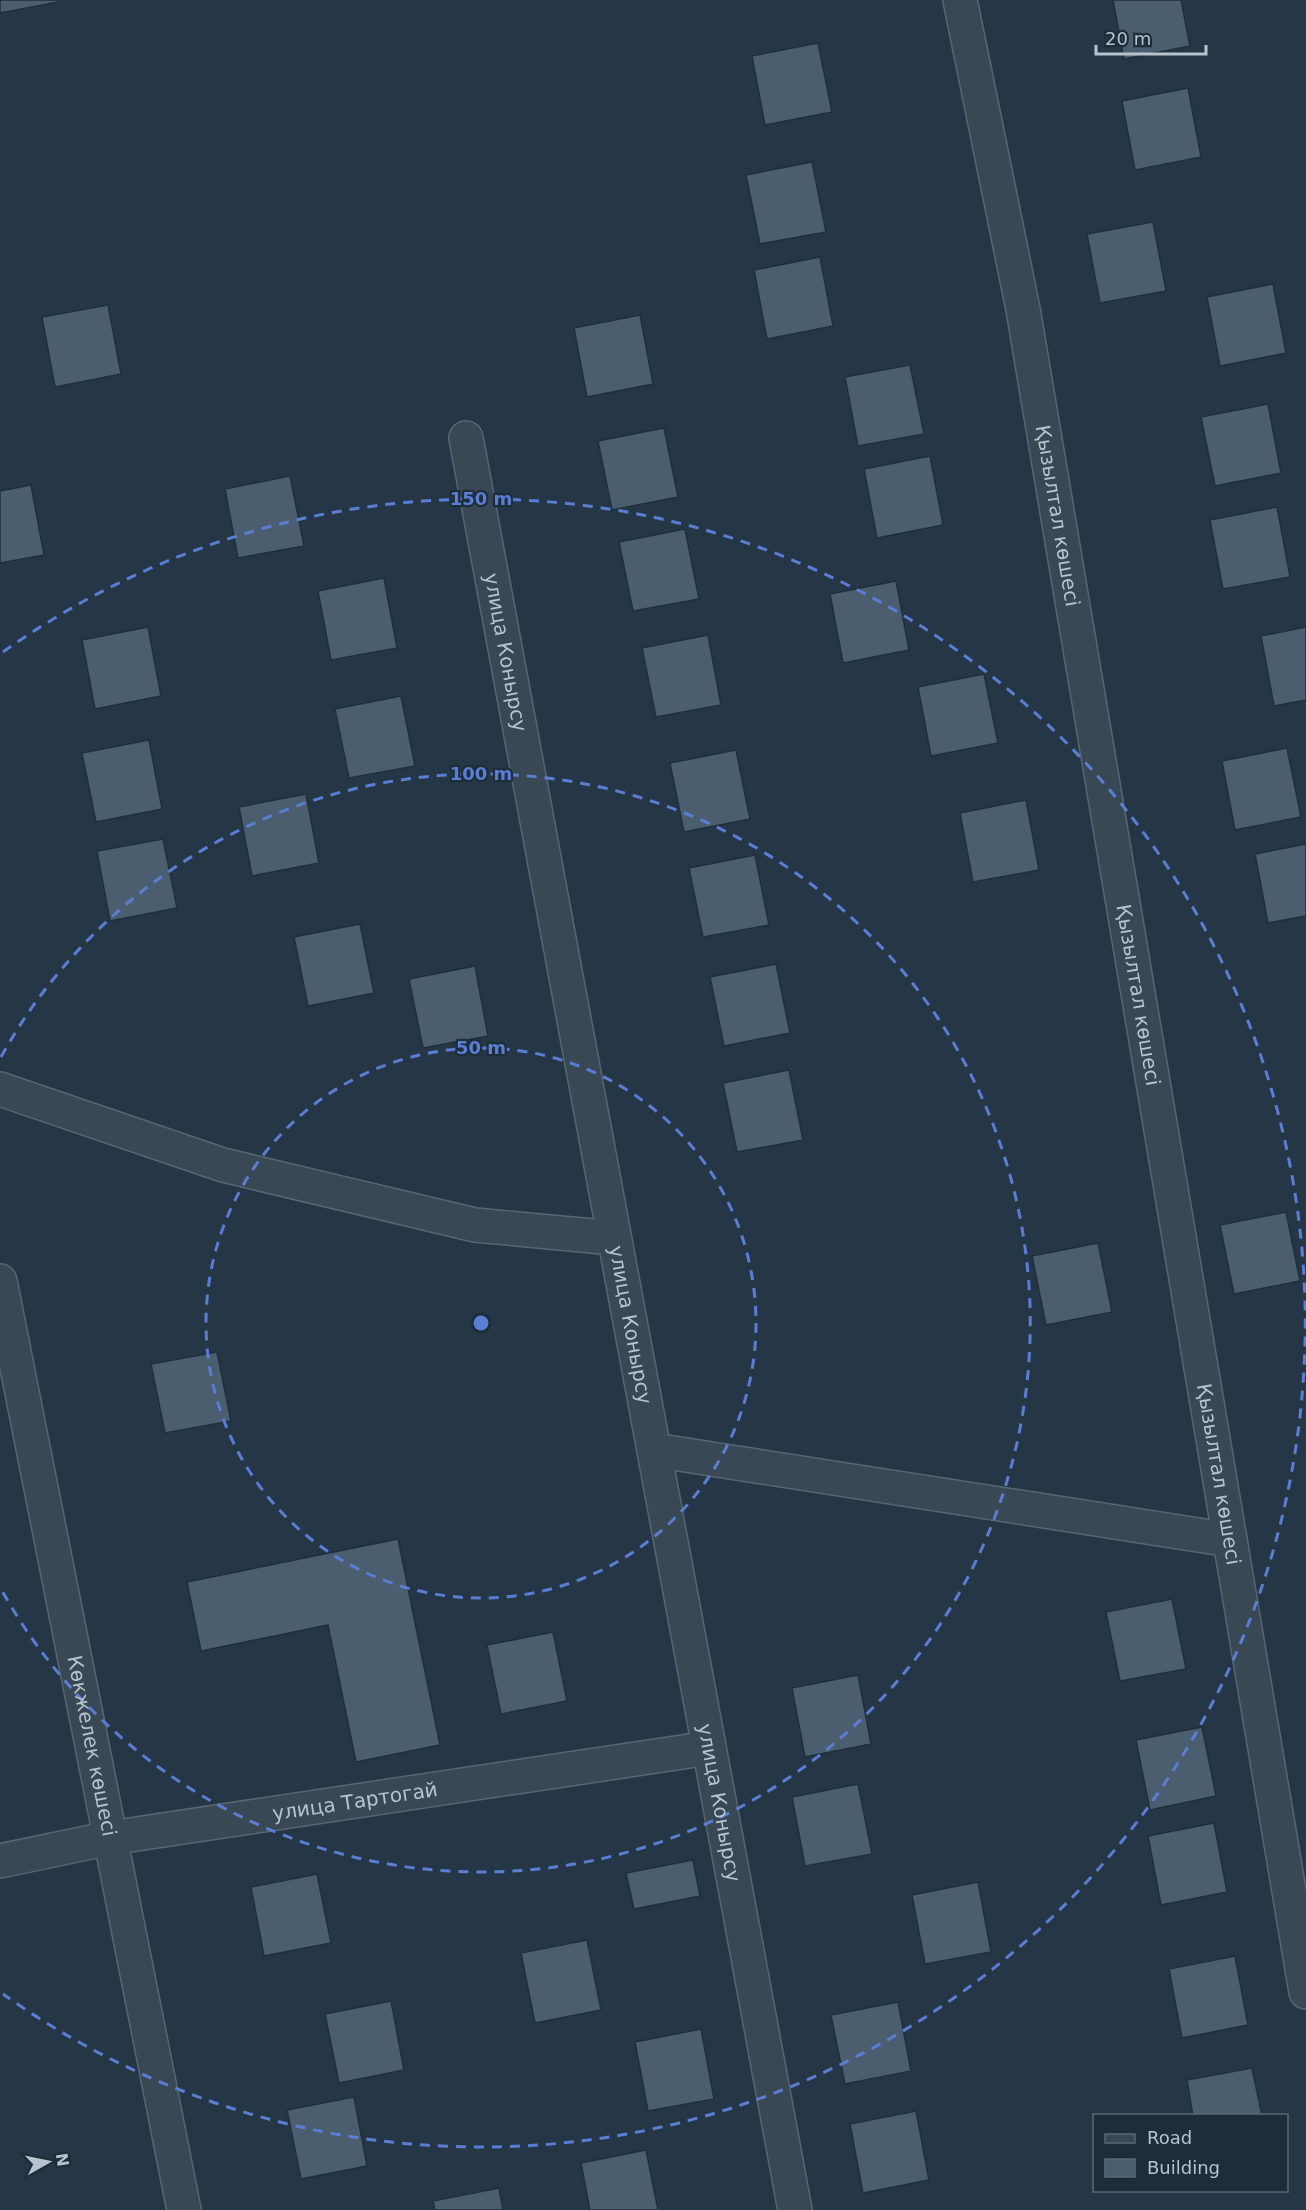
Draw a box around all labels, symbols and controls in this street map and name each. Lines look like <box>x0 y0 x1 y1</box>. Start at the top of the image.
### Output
scale bar <box>1096 18 1206 56</box>
text: 20 m <box>1105 28 1151 49</box>
street label: Қызылтал көшесі <box>1031 423 1085 608</box>
text: 150 m <box>450 488 512 509</box>
street label: улица Конырсу <box>479 571 532 734</box>
text: 100 m <box>450 763 512 784</box>
street label: Қызылтал көшесі <box>1111 902 1165 1088</box>
text: 50 m <box>456 1037 506 1058</box>
street label: улица Конырсу <box>604 1244 657 1406</box>
centre of rings <box>471 1313 491 1333</box>
street label: Қызылтал көшесі <box>1192 1382 1246 1567</box>
street label: Көкжелек көшесі <box>62 1653 122 1839</box>
street label: улица Конырсу <box>693 1721 746 1884</box>
street label: улица Тартогай <box>271 1777 439 1825</box>
legend <box>1093 2114 1288 2192</box>
text: Road <box>1147 2127 1192 2148</box>
north arrow <box>18 2132 78 2192</box>
text: N <box>52 2152 73 2168</box>
text: Building <box>1147 2157 1220 2178</box>

